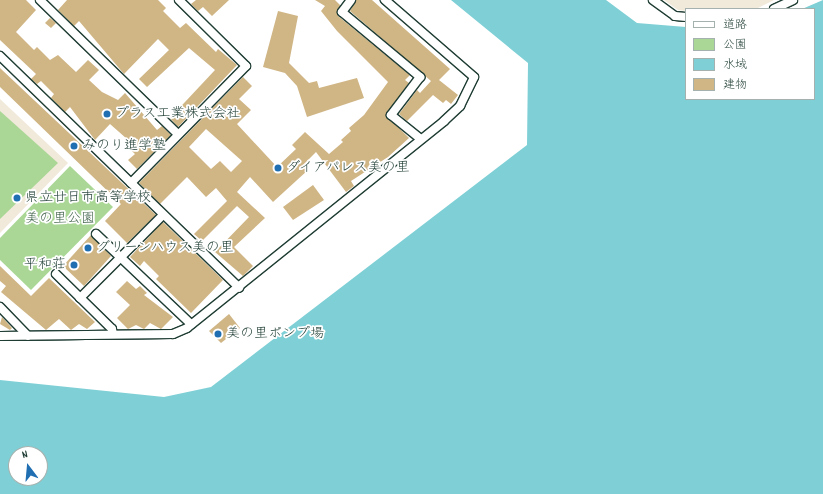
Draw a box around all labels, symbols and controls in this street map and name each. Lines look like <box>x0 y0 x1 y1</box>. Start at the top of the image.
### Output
legend <box>685 8 815 100</box>
text: 道路 <box>723 17 747 34</box>
text: 公園 <box>723 37 747 54</box>
text: 水域 <box>723 57 747 74</box>
text: 建物 <box>723 77 747 94</box>
place label: プラス工業株式会社 <box>115 106 241 122</box>
marker: プラス工業株式会社 <box>102 109 112 119</box>
place label: みのり進学塾 <box>82 138 166 154</box>
marker: みのり進学塾 <box>69 141 79 151</box>
place label: ダイアパレス美の里 <box>286 160 412 176</box>
marker: ダイアパレス美の里 <box>273 163 283 173</box>
place label: 県立廿日市高等学校 <box>25 190 151 206</box>
marker: 県立廿日市高等学校 <box>12 193 22 203</box>
park label: 美の里公園 <box>25 211 95 227</box>
place label: グリーンハウス美の里 <box>96 240 236 256</box>
marker: グリーンハウス美の里 <box>83 243 93 253</box>
place label: 平和荘 <box>24 257 66 273</box>
marker: 平和荘 <box>69 260 79 270</box>
place label: 美の里ポンプ場 <box>226 326 324 342</box>
marker: 美の里ポンプ場 <box>213 329 223 339</box>
north arrow <box>8 446 48 486</box>
text: N <box>20 447 30 464</box>

